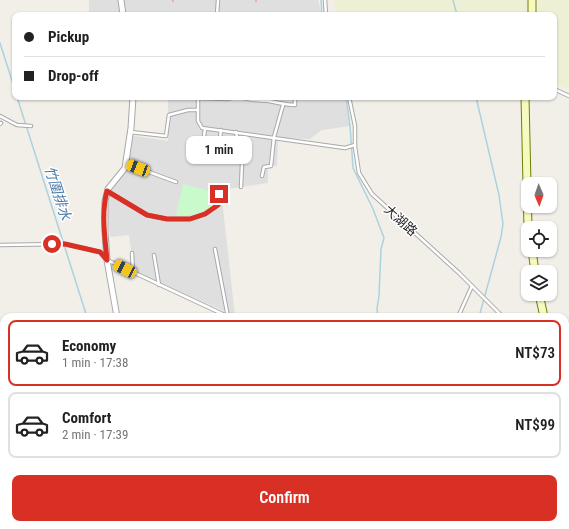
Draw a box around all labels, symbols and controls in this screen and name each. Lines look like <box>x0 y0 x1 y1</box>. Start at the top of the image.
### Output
text: Pickup <box>48 28 89 46</box>
text: Drop-off <box>48 67 99 85</box>
callout: 1 min <box>186 136 252 164</box>
text: 1 min <box>205 142 233 157</box>
car <box>125 158 151 178</box>
water label: 竹圍排水 <box>42 164 75 223</box>
north arrow <box>521 177 557 213</box>
map controls <box>521 177 557 301</box>
route end <box>210 185 228 203</box>
street label: 大湖路 <box>381 202 420 239</box>
button: locate <box>521 221 557 257</box>
route start <box>43 235 61 253</box>
car <box>112 258 138 280</box>
button: layers <box>521 265 557 301</box>
icon: car <box>14 335 50 371</box>
text: Economy <box>62 337 116 355</box>
text: NT$73 <box>515 344 555 362</box>
text: 1 min · 17:38 <box>62 355 128 370</box>
icon: car <box>14 407 50 443</box>
text: Comfort <box>62 409 111 427</box>
text: NT$99 <box>515 416 555 434</box>
text: 2 min · 17:39 <box>62 427 128 442</box>
button: Confirm <box>12 475 557 521</box>

